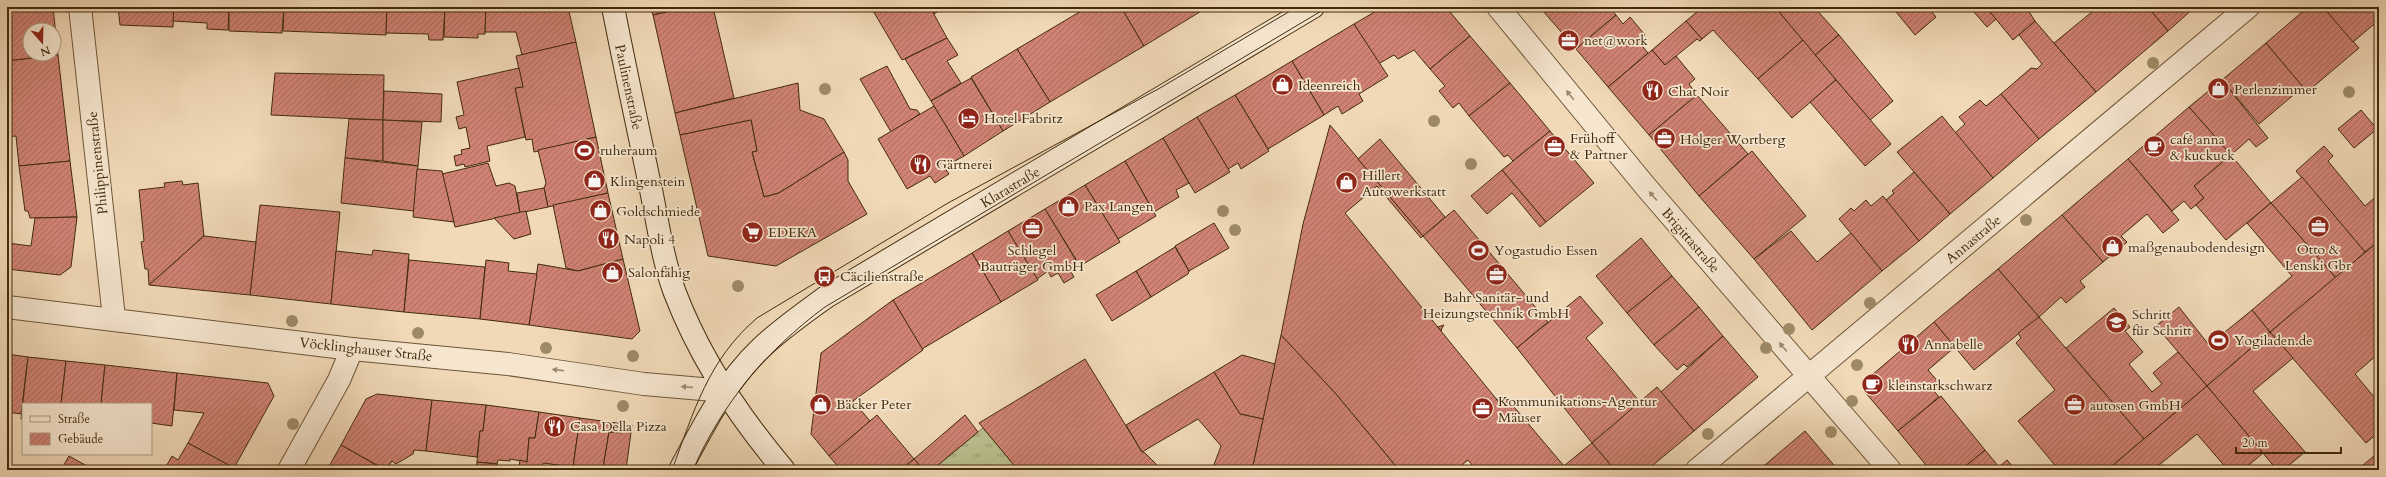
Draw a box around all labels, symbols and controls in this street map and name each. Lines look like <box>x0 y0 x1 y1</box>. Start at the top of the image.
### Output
north arrow <box>22 22 62 62</box>
office icon: net@work <box>1555 27 1581 53</box>
place label: net@work <box>1584 31 1648 50</box>
text: N <box>38 42 52 60</box>
street label: Paulinenstraße <box>610 43 647 132</box>
shop icon: Ideenreich <box>1270 72 1296 98</box>
place label: Ideenreich <box>1298 76 1361 95</box>
shop icon: Perlenzimmer <box>2205 76 2231 102</box>
restaurant icon: Chat Noir <box>1640 78 1666 104</box>
place label: Perlenzimmer <box>2234 80 2318 99</box>
place label: Chat Noir <box>1668 82 1730 101</box>
one-way arrow <box>1566 90 1575 101</box>
hotel icon: Hotel Fabritz <box>955 105 981 131</box>
place label: Hotel Fabritz <box>984 109 1063 128</box>
street label: Philippinenstraße <box>83 111 112 215</box>
office icon: Holger Wortberg <box>1651 126 1677 152</box>
place label: Frühoff & Partner <box>1570 129 1628 164</box>
place label: Holger Wortberg <box>1680 130 1785 149</box>
place label: café anna & kuckuck <box>2170 130 2235 165</box>
office icon: Frühoff & Partner <box>1542 133 1568 159</box>
cafe icon: café anna & kuckuck <box>2141 134 2167 160</box>
sports icon: ruheraum <box>572 137 598 163</box>
place label: ruheraum <box>600 141 658 160</box>
restaurant icon: Gärtnerei <box>908 151 934 177</box>
place label: Gärtnerei <box>936 155 993 174</box>
street label: Klarastraße <box>977 162 1044 213</box>
place label: Hillert Autowerkstatt <box>1362 166 1446 201</box>
shop icon: Klingenstein <box>581 168 607 194</box>
shop icon: Hillert Autowerkstatt <box>1333 170 1359 196</box>
place label: Klingenstein <box>610 172 685 191</box>
one-way arrow <box>1648 190 1657 201</box>
shop icon: Pax Langen <box>1056 193 1082 219</box>
place label: Pax Langen <box>1084 197 1154 216</box>
shop icon: Goldschmiede <box>588 198 614 224</box>
place label: Goldschmiede <box>616 202 700 221</box>
street label: Brigittastraße <box>1657 204 1724 277</box>
street label: Annastraße <box>1942 211 2005 268</box>
office icon: Otto & Lenski Gbr <box>2305 214 2331 240</box>
office icon: Schlegel Bauträger GmbH <box>1019 215 1045 241</box>
supermarket icon: EDEKA <box>739 219 765 245</box>
place label: EDEKA <box>768 223 817 242</box>
restaurant icon: Napoli 4 <box>595 226 621 252</box>
place label: Napoli 4 <box>624 230 675 249</box>
shop icon: maßgenaubodendesign <box>2100 234 2126 260</box>
sports icon: Yogastudio Essen <box>1465 237 1491 263</box>
place label: maßgenaubodendesign <box>2128 238 2265 257</box>
place label: Otto & Lenski Gbr <box>2285 240 2352 275</box>
place label: Schlegel Bauträger GmbH <box>980 241 1084 276</box>
place label: Yogastudio Essen <box>1494 241 1598 260</box>
shop icon: Salonfähig <box>600 259 626 285</box>
office icon: Bahr Sanitär- und Heizungstechnik GmbH <box>1483 262 1509 288</box>
place label: Salonfähig <box>628 263 690 282</box>
bus stop icon: Cäcilienstraße <box>811 263 837 289</box>
place label: Cäcilienstraße <box>840 267 924 286</box>
place label: Bahr Sanitär- und Heizungstechnik GmbH <box>1423 288 1570 323</box>
place label: Schritt für Schritt <box>2132 305 2192 340</box>
school or university icon: Schritt für Schritt <box>2103 309 2129 335</box>
sports icon: Yogiladen.de <box>2206 327 2232 353</box>
restaurant icon: Annabelle <box>1895 331 1921 357</box>
place label: Yogiladen.de <box>2234 331 2313 350</box>
street label: Vöcklinghauser Straße <box>298 333 433 366</box>
place label: Annabelle <box>1924 335 1983 354</box>
one-way arrow <box>1779 342 1788 352</box>
one-way arrow <box>552 367 564 373</box>
cafe icon: kleinstarkschwarz <box>1860 372 1886 398</box>
place label: kleinstarkschwarz <box>1888 376 1993 395</box>
one-way arrow <box>681 383 693 390</box>
shop icon: Bäcker Peter <box>807 391 833 417</box>
place label: Kommunikations-Agentur Mäuser <box>1498 392 1658 427</box>
office icon: autosen GmbH <box>2062 392 2088 418</box>
place label: Bäcker Peter <box>836 395 912 414</box>
office icon: Kommunikations-Agentur Mäuser <box>1469 396 1495 422</box>
place label: autosen GmbH <box>2090 396 2181 415</box>
legend <box>22 403 152 455</box>
text: Straße <box>58 411 90 427</box>
restaurant icon: Casa Della Pizza <box>541 413 567 439</box>
place label: Casa Della Pizza <box>570 417 667 436</box>
scale bar <box>2236 429 2341 455</box>
text: Gebäude <box>58 431 103 447</box>
text: 20 m <box>2242 435 2269 451</box>

